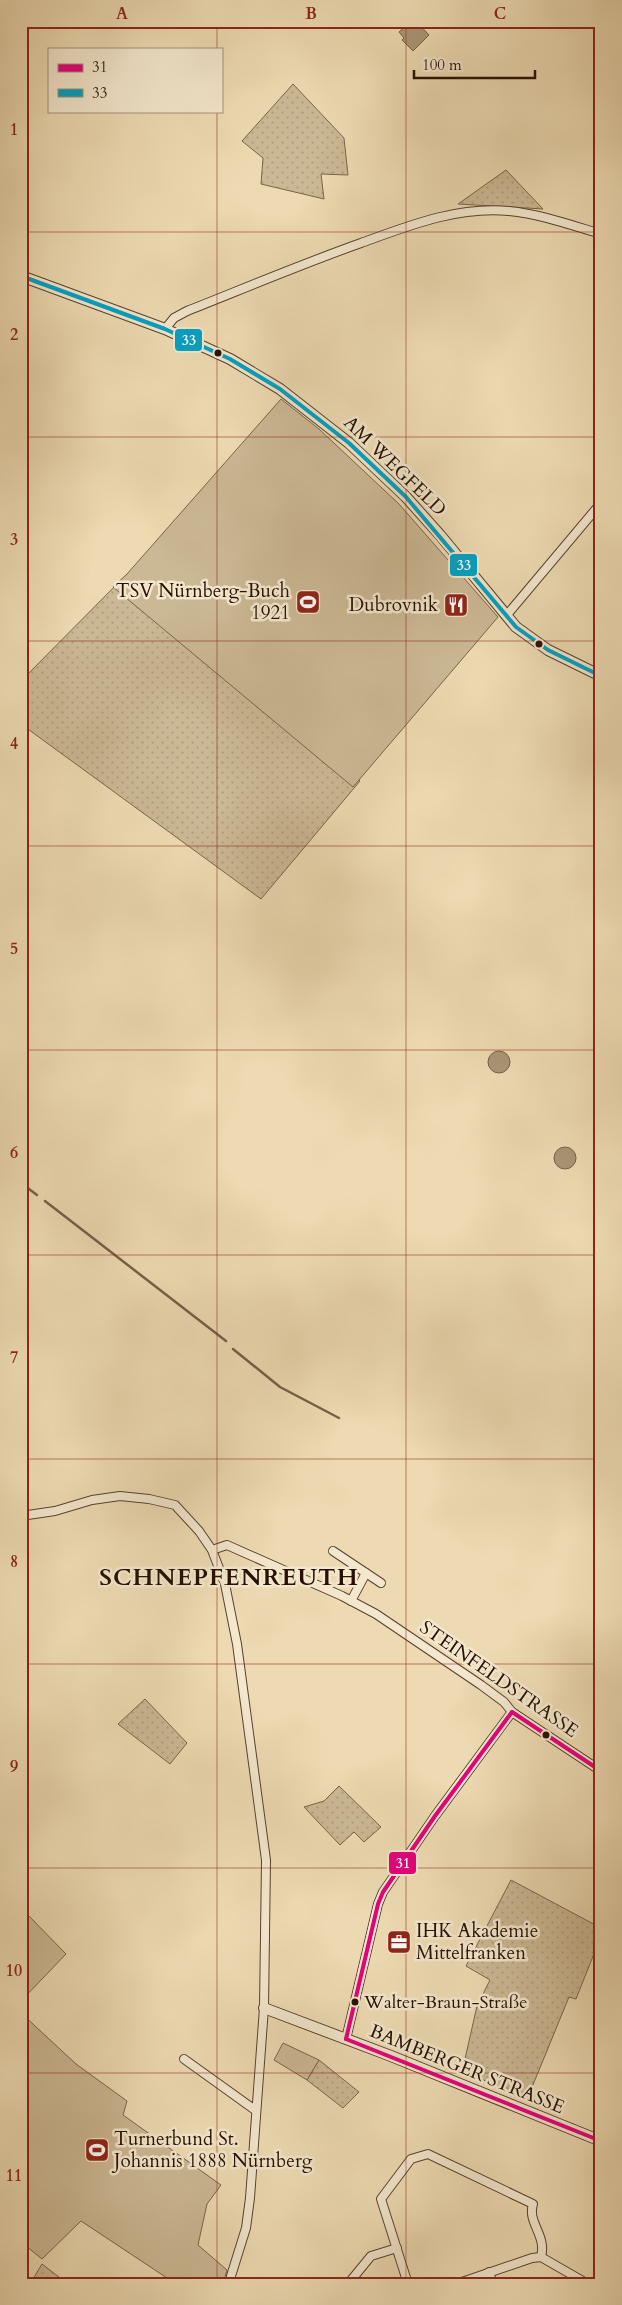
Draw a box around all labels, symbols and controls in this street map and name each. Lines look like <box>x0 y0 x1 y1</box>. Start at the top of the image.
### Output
text: A <box>116 3 128 25</box>
text: B <box>305 3 317 25</box>
text: C <box>494 3 506 25</box>
legend <box>48 48 222 112</box>
scale bar <box>414 48 536 80</box>
text: 100 m <box>422 55 462 75</box>
text: 31 <box>92 57 107 77</box>
text: 33 <box>92 83 107 103</box>
text: 1 <box>10 119 18 141</box>
text: 2 <box>10 324 18 346</box>
line badge: 33 <box>174 328 203 352</box>
text: 33 <box>182 331 196 350</box>
unlabelled marker <box>213 348 223 358</box>
street label: AM WEGFELD <box>338 410 452 522</box>
text: 3 <box>10 529 18 551</box>
line badge: 33 <box>449 553 478 577</box>
text: 33 <box>457 556 471 575</box>
place label: TSV Nürnberg-Buch 1921 <box>116 578 291 626</box>
sports icon: TSV Nürnberg-Buch 1921 <box>295 589 321 615</box>
place label: Dubrovnik <box>349 592 439 618</box>
restaurant icon: Dubrovnik <box>443 592 469 618</box>
unlabelled marker <box>534 639 544 649</box>
text: 4 <box>10 733 18 755</box>
text: 5 <box>10 938 18 960</box>
text: 6 <box>10 1142 18 1164</box>
text: 7 <box>10 1347 18 1369</box>
text: 8 <box>10 1551 18 1573</box>
district label: SCHNEPFENREUTH <box>99 1561 359 1594</box>
street label: STEINFELDSTRASSE <box>414 1614 584 1744</box>
unlabelled marker <box>541 1730 551 1740</box>
text: 9 <box>10 1756 18 1778</box>
line badge: 31 <box>388 1851 417 1875</box>
text: 31 <box>396 1854 410 1873</box>
place label: IHK Akademie Mittelfranken <box>416 1918 538 1966</box>
office icon: IHK Akademie Mittelfranken <box>386 1929 412 1955</box>
text: 10 <box>6 1960 22 1982</box>
place label: Walter-Braun-Straße <box>363 1990 527 2015</box>
marker: Walter-Braun-Straße <box>350 1997 360 2007</box>
street label: BAMBERGER STRASSE <box>366 2018 568 2120</box>
place label: Turnerbund St. Johannis 1888 Nürnberg <box>111 2126 313 2174</box>
sports icon: Turnerbund St. Johannis 1888 Nürnberg <box>84 2137 110 2163</box>
text: 11 <box>6 2165 22 2187</box>

